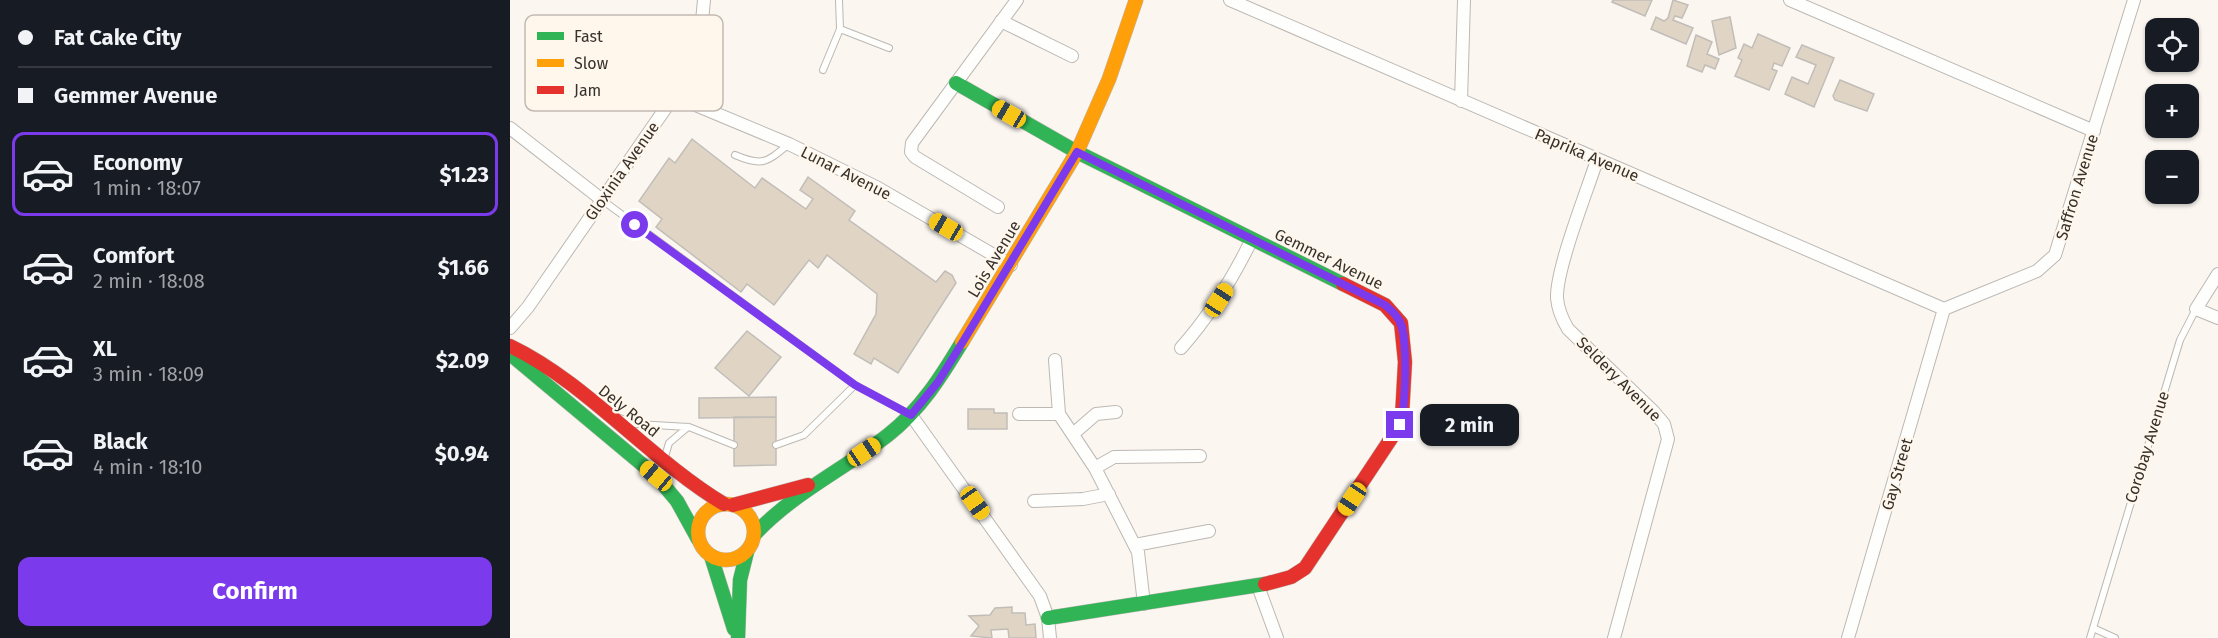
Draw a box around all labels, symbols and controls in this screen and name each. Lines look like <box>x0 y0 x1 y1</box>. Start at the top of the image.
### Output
legend <box>525 15 723 111</box>
map controls <box>2145 18 2199 204</box>
button: locate <box>2145 18 2199 72</box>
text: Fat Cake City <box>54 24 182 51</box>
text: Fast <box>574 27 603 46</box>
text: Slow <box>574 54 609 73</box>
text: Jam <box>574 81 601 100</box>
text: Gemmer Avenue <box>54 82 217 109</box>
button: + <box>2145 84 2199 138</box>
car <box>989 97 1029 131</box>
street label: Gloxinia Avenue <box>581 118 663 224</box>
street label: Paprika Avenue <box>1532 125 1642 185</box>
street label: Saffron Avenue <box>2052 132 2102 242</box>
street label: Lunar Avenue <box>798 142 894 204</box>
icon: car <box>21 147 75 201</box>
text: Economy <box>93 149 182 176</box>
button: − <box>2145 150 2199 204</box>
text: $1.23 <box>440 161 489 188</box>
text: 1 min · 18:07 <box>93 176 201 200</box>
car <box>926 210 966 244</box>
route start <box>621 211 648 238</box>
street label: Lois Avenue <box>964 217 1024 301</box>
street label: Gemmer Avenue <box>1272 224 1386 294</box>
icon: car <box>21 240 75 294</box>
text: Comfort <box>93 242 174 269</box>
text: $1.66 <box>438 254 489 281</box>
text: 2 min · 18:08 <box>93 269 205 293</box>
car <box>1202 280 1236 320</box>
icon: car <box>21 333 75 387</box>
street label: Seldery Avenue <box>1573 333 1665 425</box>
text: XL <box>93 335 117 362</box>
text: $2.09 <box>436 347 489 374</box>
text: 3 min · 18:09 <box>93 362 204 386</box>
street label: Dely Road <box>595 381 663 441</box>
street label: Corobay Avenue <box>2121 389 2173 505</box>
callout: 2 min <box>1421 404 1520 446</box>
route end <box>1386 411 1413 438</box>
text: 2 min <box>1445 413 1494 437</box>
icon: car <box>21 426 75 480</box>
text: Black <box>93 428 148 455</box>
car <box>844 434 884 470</box>
street label: Gay Street <box>1878 436 1916 512</box>
text: $0.94 <box>435 440 489 467</box>
text: 4 min · 18:10 <box>93 455 202 479</box>
car <box>636 458 676 494</box>
car <box>1334 479 1370 519</box>
car <box>957 483 993 523</box>
button: Confirm <box>18 557 492 626</box>

